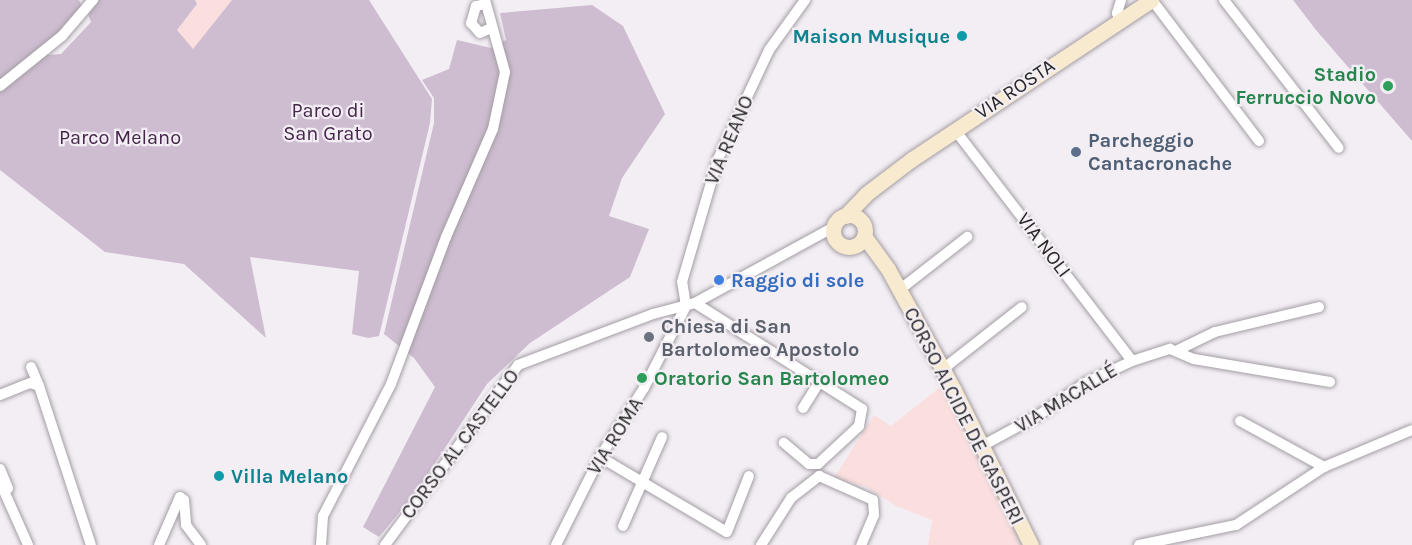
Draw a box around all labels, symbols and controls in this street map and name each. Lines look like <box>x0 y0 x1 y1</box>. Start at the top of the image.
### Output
place label: Maison Musique <box>792 24 950 48</box>
marker: Maison Musique <box>955 29 969 43</box>
street label: VIA ROSTA <box>971 54 1059 124</box>
place label: Stadio Ferruccio Novo <box>1235 62 1376 109</box>
marker: Stadio Ferruccio Novo <box>1381 79 1395 93</box>
street label: VIA REANO <box>699 92 759 188</box>
park label: Parco di San Grato <box>283 98 373 145</box>
park label: Parco Melano <box>59 125 181 149</box>
place label: Parcheggio Cantacronache <box>1088 128 1232 175</box>
marker: Parcheggio Cantacronache <box>1069 145 1083 159</box>
street label: VIA NOLI <box>1012 208 1076 282</box>
place label: Raggio di sole <box>731 268 864 292</box>
marker: Raggio di sole <box>712 273 726 287</box>
street label: CORSO ALCIDE DE GASPERI <box>899 303 1029 529</box>
place label: Chiesa di San Bartolomeo Apostolo <box>661 314 859 361</box>
marker: Chiesa di San Bartolomeo Apostolo <box>642 330 656 344</box>
street label: VIA MACALLÉ <box>1010 358 1122 438</box>
street label: CORSO AL CASTELLO <box>396 364 524 524</box>
place label: Oratorio San Bartolomeo <box>654 366 889 390</box>
marker: Oratorio San Bartolomeo <box>635 371 649 385</box>
street label: VIA ROMA <box>582 393 648 479</box>
place label: Villa Melano <box>231 464 348 488</box>
marker: Villa Melano <box>212 469 226 483</box>

